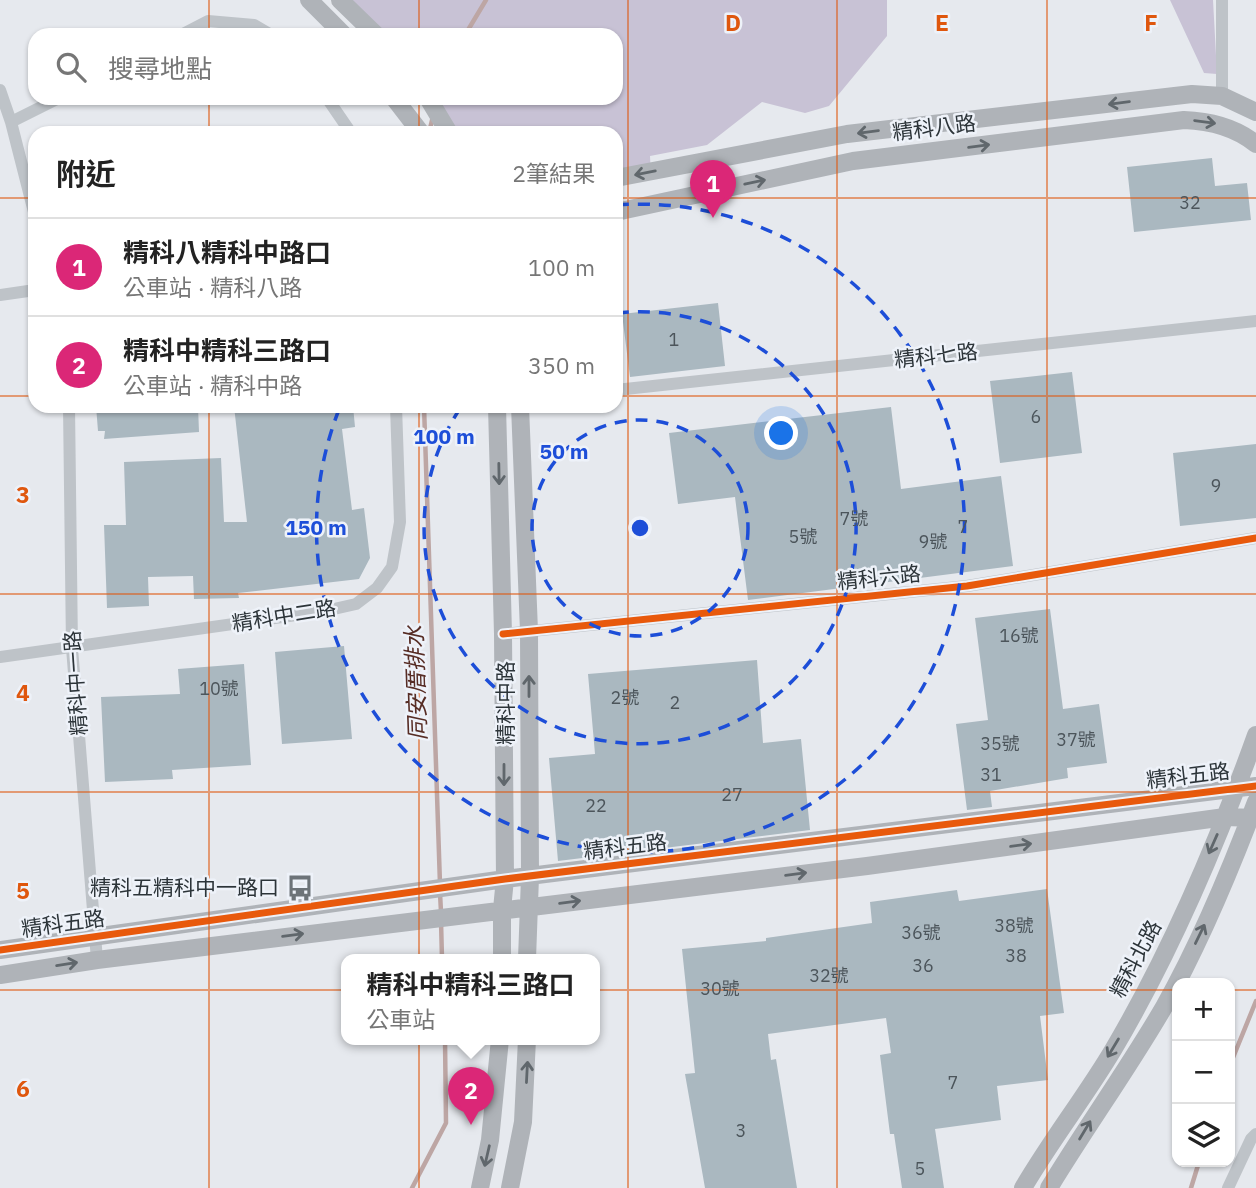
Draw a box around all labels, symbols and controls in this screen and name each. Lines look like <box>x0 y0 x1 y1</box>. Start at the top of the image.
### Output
text: D <box>725 7 741 37</box>
text: E <box>935 7 949 37</box>
text: F <box>1144 7 1158 37</box>
search box <box>28 28 623 105</box>
icon: search <box>52 48 90 86</box>
text: 搜尋地點 <box>108 51 212 85</box>
one-way arrow <box>1108 96 1130 109</box>
street label: 精科八路 <box>890 108 977 146</box>
one-way arrow <box>1193 116 1216 129</box>
one-way arrow <box>857 125 880 138</box>
one-way arrow <box>967 139 990 152</box>
text: 附近 <box>56 154 116 193</box>
text: 2筆結果 <box>512 158 595 188</box>
pin: 1 <box>690 160 736 218</box>
one-way arrow <box>634 167 657 180</box>
one-way arrow <box>743 175 766 189</box>
house number: 32 <box>1179 191 1201 214</box>
text: 精科八精科中路口 <box>123 235 331 269</box>
text: 1 <box>72 252 86 282</box>
text: 100 m <box>528 252 595 282</box>
text: 公車站 · 精科八路 <box>123 272 302 302</box>
house number: 1 <box>669 328 679 351</box>
text: 精科中精科三路口 <box>123 333 331 367</box>
street label: 精科七路 <box>893 337 979 373</box>
text: 2 <box>72 350 86 380</box>
text: 350 m <box>528 350 595 380</box>
text: 公車站 · 精科中路 <box>123 370 302 400</box>
house number: 6 <box>1031 405 1041 428</box>
your location <box>764 416 798 450</box>
text: 100 m <box>413 422 475 450</box>
text: 50 m <box>540 437 588 465</box>
one-way arrow <box>492 462 506 485</box>
house number: 9 <box>1211 474 1221 497</box>
text: 3 <box>16 479 30 509</box>
house number: 7號 <box>840 507 868 530</box>
text: 150 m <box>285 513 347 541</box>
house number: 7 <box>958 515 968 538</box>
centre of rings <box>628 516 652 540</box>
house number: 5號 <box>789 525 817 548</box>
house number: 9號 <box>919 530 947 553</box>
street label: 精科六路 <box>836 559 922 595</box>
street label: 精科中二路 <box>230 593 338 637</box>
water label: 同安厝排水 <box>398 624 432 741</box>
house number: 16號 <box>999 624 1039 647</box>
street label: 精科中一路 <box>57 630 93 736</box>
street label: 精科中路 <box>491 661 519 745</box>
one-way arrow <box>522 675 536 698</box>
text: 4 <box>16 677 30 707</box>
house number: 10號 <box>199 677 239 700</box>
house number: 2號 <box>611 686 639 709</box>
house number: 2 <box>670 691 680 714</box>
house number: 37號 <box>1056 728 1096 751</box>
house number: 35號 <box>980 732 1020 755</box>
street label: 精科五路 <box>1144 756 1231 794</box>
one-way arrow <box>497 763 511 786</box>
house number: 31 <box>980 763 1002 786</box>
house number: 27 <box>721 783 743 806</box>
house number: 22 <box>585 794 607 817</box>
street label: 精科五路 <box>581 827 668 865</box>
one-way arrow <box>1206 833 1219 854</box>
one-way arrow <box>1009 838 1032 851</box>
one-way arrow <box>784 868 806 881</box>
place label: 精科五精科中一路口 <box>90 873 279 901</box>
bus stop icon: 精科五精科中一路口 <box>285 873 315 903</box>
text: 5 <box>16 875 30 905</box>
one-way arrow <box>558 896 581 909</box>
street label: 精科五路 <box>19 903 106 943</box>
house number: 38號 <box>994 914 1034 937</box>
street label: 精科北路 <box>1103 915 1167 1002</box>
house number: 36號 <box>901 921 941 944</box>
one-way arrow <box>1194 924 1207 945</box>
one-way arrow <box>281 928 304 941</box>
house number: 38 <box>1005 944 1027 967</box>
popup <box>341 954 600 1045</box>
house number: 36 <box>912 954 934 977</box>
one-way arrow <box>55 957 78 970</box>
house number: 32號 <box>809 964 849 987</box>
text: 精科中精科三路口 <box>366 967 575 1001</box>
house number: 30號 <box>700 977 740 1000</box>
map controls <box>1172 978 1235 1167</box>
button: + <box>1172 978 1235 1041</box>
text: 公車站 <box>366 1004 435 1034</box>
one-way arrow <box>1106 1037 1119 1058</box>
button: − <box>1172 1041 1235 1104</box>
one-way arrow <box>520 1061 533 1084</box>
pin: 2 <box>448 1067 494 1125</box>
house number: 7 <box>948 1071 958 1094</box>
text: 6 <box>16 1073 30 1103</box>
button: layers <box>1172 1104 1235 1167</box>
house number: 3 <box>736 1119 746 1142</box>
one-way arrow <box>1078 1120 1092 1140</box>
one-way arrow <box>480 1144 493 1167</box>
house number: 5 <box>915 1157 925 1180</box>

